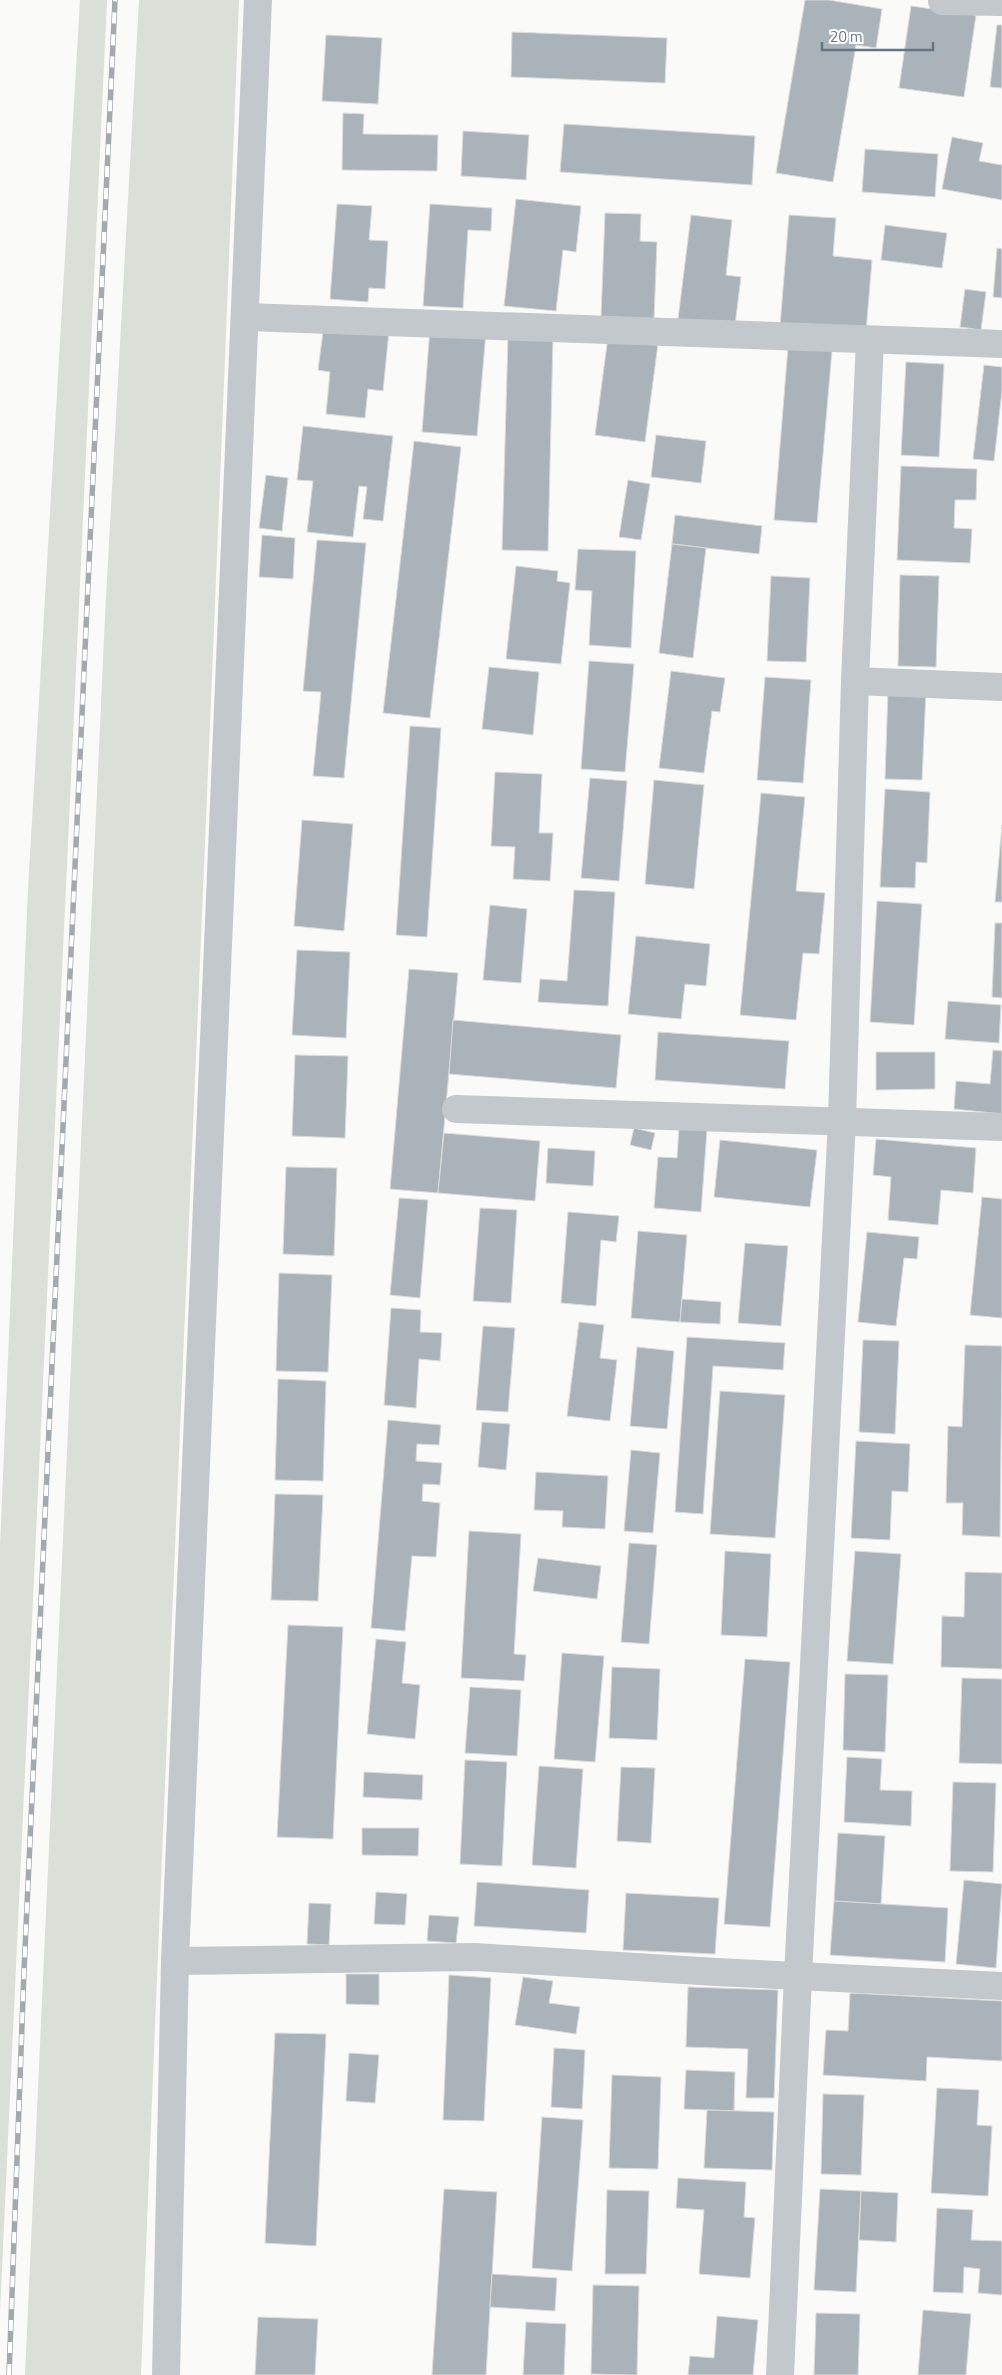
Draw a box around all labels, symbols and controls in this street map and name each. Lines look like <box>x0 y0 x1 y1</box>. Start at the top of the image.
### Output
scale bar <box>822 20 933 52</box>
text: 20 m <box>830 25 863 48</box>

